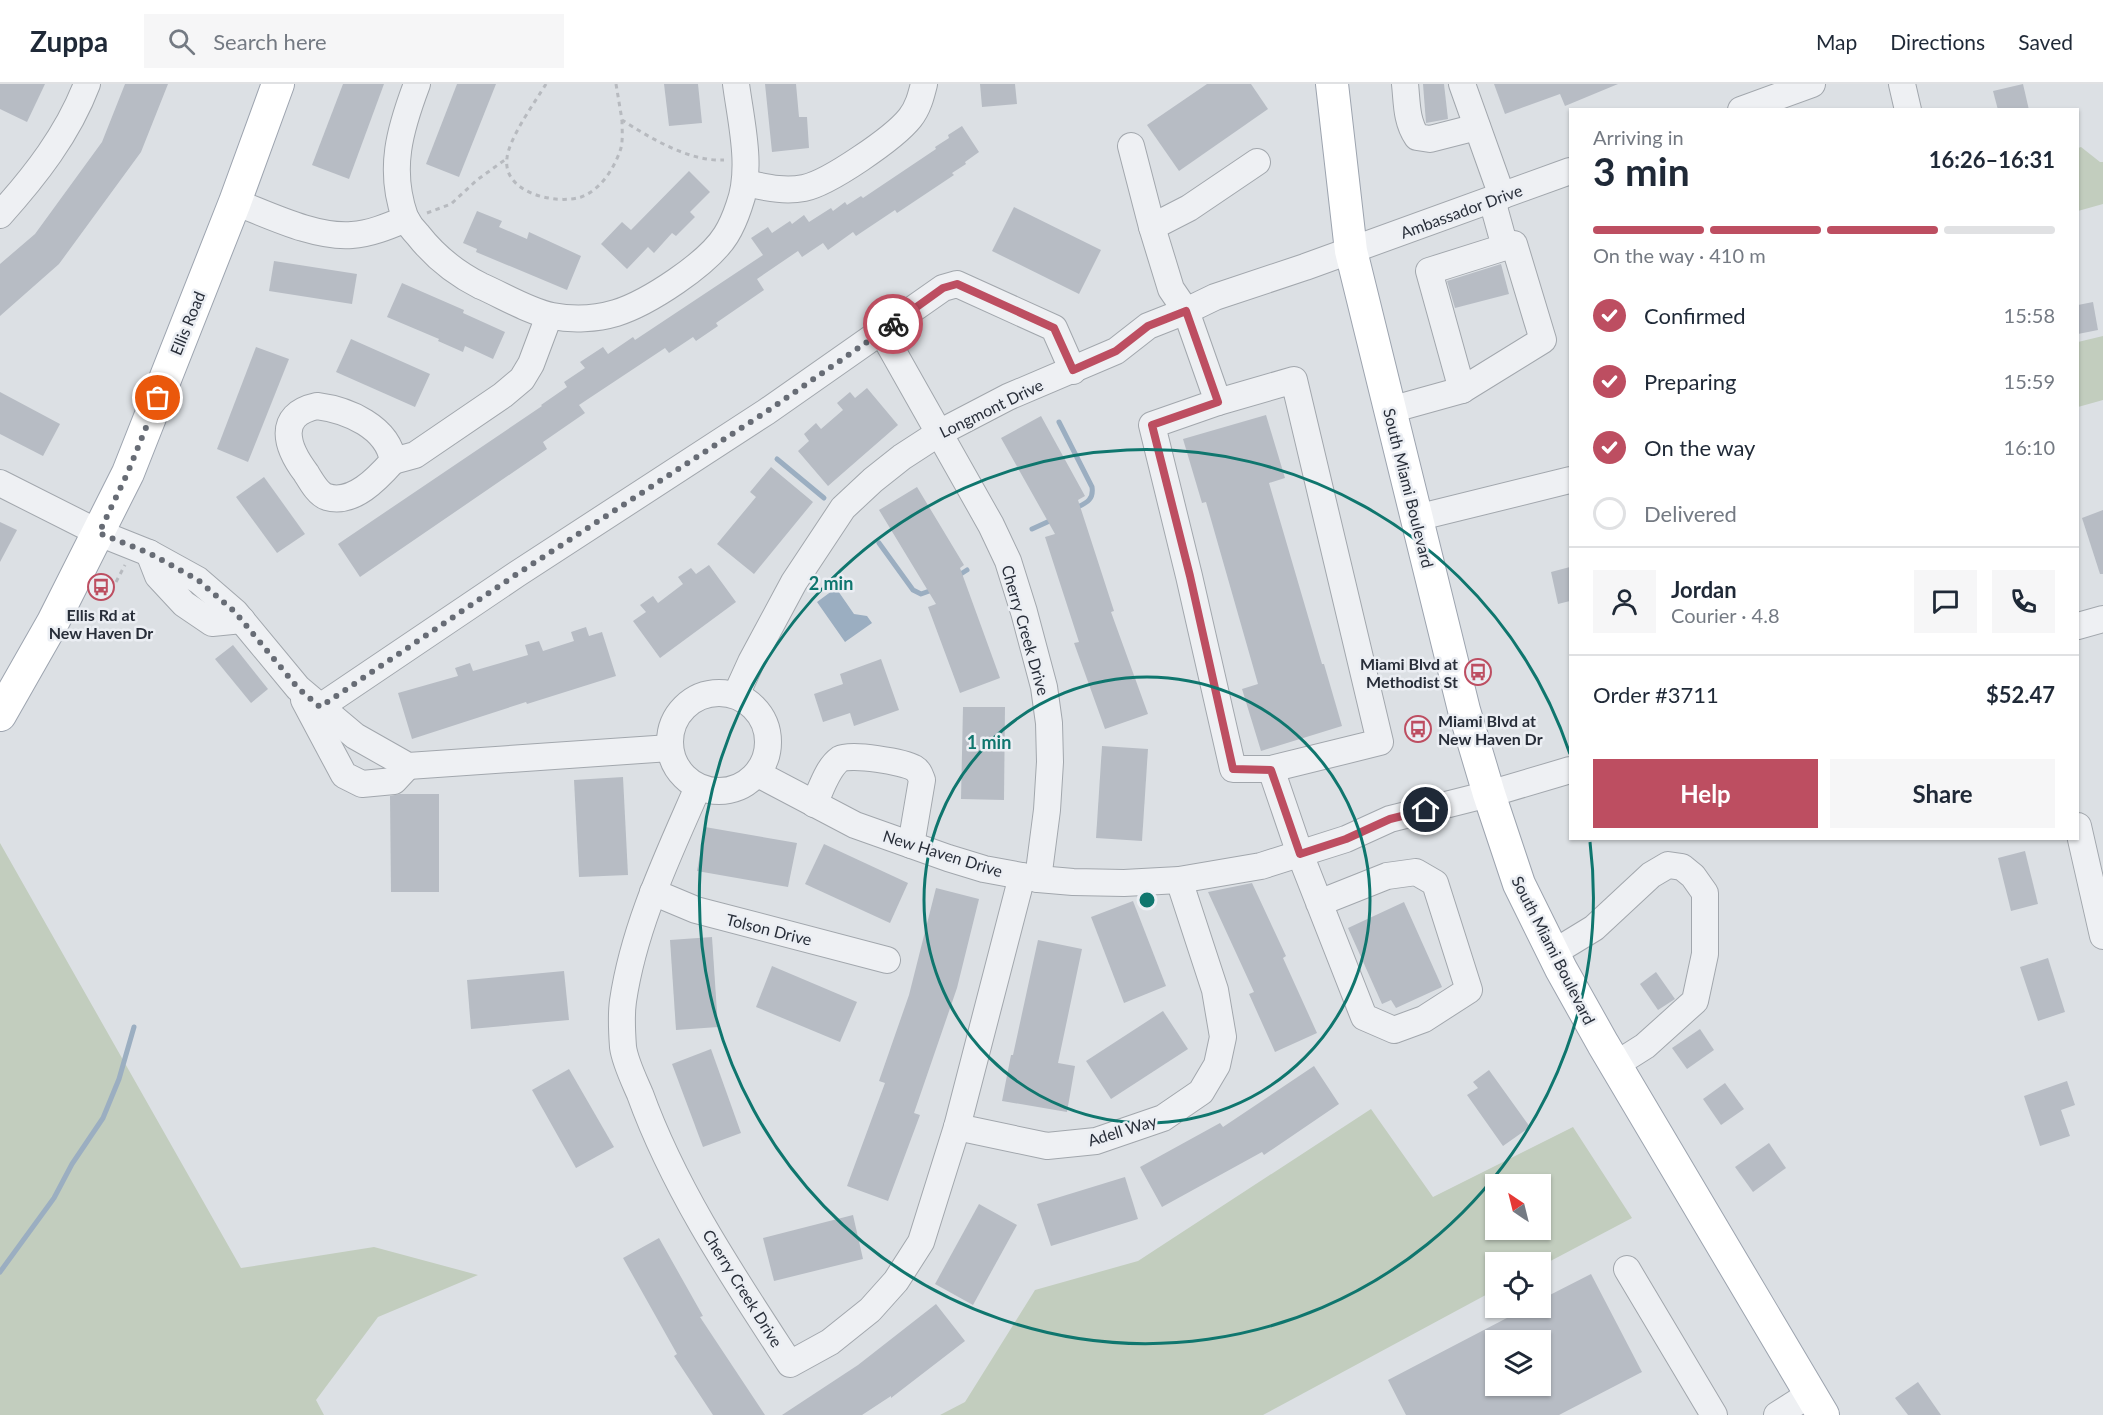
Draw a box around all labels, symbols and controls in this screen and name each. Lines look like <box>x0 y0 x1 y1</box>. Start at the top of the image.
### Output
search box <box>144 14 564 68</box>
text: Zuppa <box>30 24 108 58</box>
icon: search <box>165 25 198 58</box>
text: Search here <box>213 28 327 55</box>
text: Map <box>1816 29 1857 54</box>
text: Directions <box>1890 29 1985 54</box>
text: Saved <box>2018 29 2073 54</box>
text: Arriving in <box>1593 125 1684 149</box>
text: 16:26–16:31 <box>1929 146 2055 173</box>
text: 3 min <box>1593 148 1690 194</box>
street label: Ambassador Drive <box>1397 180 1525 242</box>
text: On the way · 410 m <box>1593 243 1766 267</box>
street label: Ellis Road <box>166 288 208 358</box>
courier <box>863 294 923 354</box>
icon: check <box>1593 299 1626 332</box>
text: Confirmed <box>1644 302 1746 329</box>
text: 15:58 <box>2004 303 2055 327</box>
icon: bike <box>877 308 910 341</box>
icon: check <box>1593 365 1626 398</box>
text: Preparing <box>1644 368 1736 395</box>
text: 15:59 <box>2004 369 2055 393</box>
pin <box>132 372 183 423</box>
street label: Longmont Drive <box>936 375 1046 441</box>
icon: bag <box>141 381 174 414</box>
street label: South Miami Boulevard <box>1380 406 1438 570</box>
icon: check <box>1593 431 1626 464</box>
text: On the way <box>1644 434 1755 461</box>
text: 16:10 <box>2004 435 2055 459</box>
text: Delivered <box>1644 500 1737 527</box>
street label: Cherry Creek Drive <box>998 562 1054 698</box>
button: person <box>1593 570 1656 633</box>
button: chat <box>1914 570 1977 633</box>
button: phone <box>1992 570 2055 633</box>
bus stop icon: Ellis Rd at New Haven Dr <box>86 572 116 602</box>
text: 2 min <box>809 572 853 594</box>
text: Jordan <box>1671 576 1737 603</box>
text: Courier · 4.8 <box>1671 603 1780 627</box>
place label: Ellis Rd at New Haven Dr <box>49 605 153 642</box>
place label: Miami Blvd at Methodist St <box>1360 654 1458 691</box>
bus stop icon: Miami Blvd at Methodist St <box>1463 657 1493 687</box>
text: Order #3711 <box>1593 681 1719 708</box>
text: $52.47 <box>1986 681 2055 708</box>
place label: Miami Blvd at New Haven Dr <box>1438 711 1543 748</box>
bus stop icon: Miami Blvd at New Haven Dr <box>1403 714 1433 744</box>
text: 1 min <box>967 731 1011 753</box>
button: Help <box>1593 759 1818 828</box>
button: Share <box>1830 759 2055 828</box>
pin <box>1400 784 1451 835</box>
icon: home <box>1409 793 1442 826</box>
street label: New Haven Drive <box>881 826 1005 880</box>
street label: South Miami Boulevard <box>1508 873 1600 1027</box>
centre of rings <box>1137 890 1157 910</box>
street label: Tolson Drive <box>724 909 814 949</box>
street label: Adell Way <box>1085 1110 1160 1149</box>
north arrow <box>1485 1174 1551 1240</box>
map controls <box>1485 1174 1551 1396</box>
street label: Cherry Creek Drive <box>699 1226 787 1350</box>
button: locate <box>1485 1252 1551 1318</box>
button: layers <box>1485 1330 1551 1396</box>

